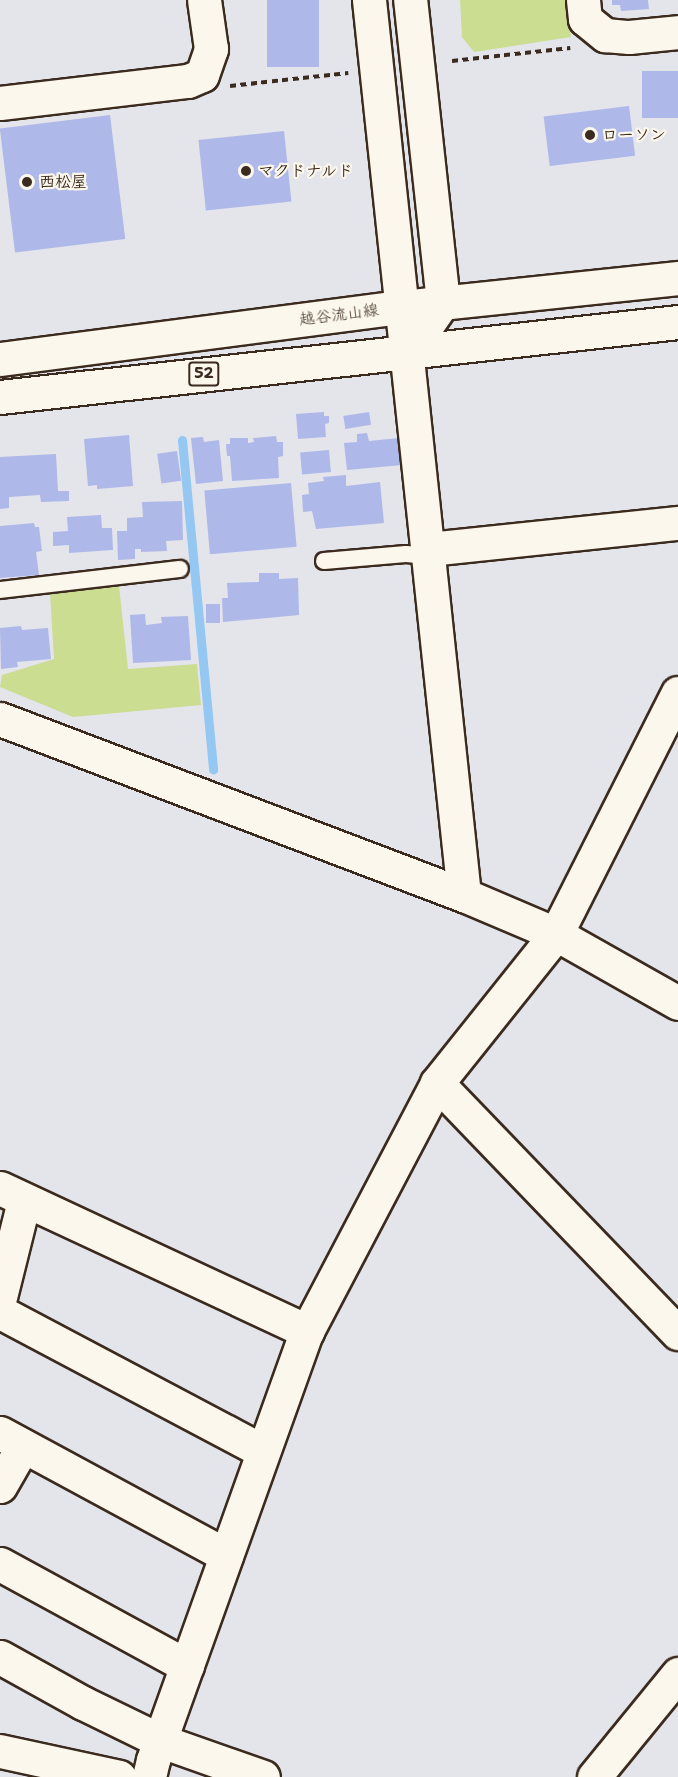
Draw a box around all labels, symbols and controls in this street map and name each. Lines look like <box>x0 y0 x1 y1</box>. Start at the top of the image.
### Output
place label: ローソン <box>602 125 666 145</box>
marker: ローソン <box>583 128 597 142</box>
place label: マクドナルド <box>258 161 354 181</box>
marker: マクドナルド <box>239 164 253 178</box>
place label: 西松屋 <box>39 172 87 192</box>
marker: 西松屋 <box>20 175 34 189</box>
street label: 越谷流山線 <box>298 301 380 329</box>
road number: 52 <box>188 362 220 386</box>

